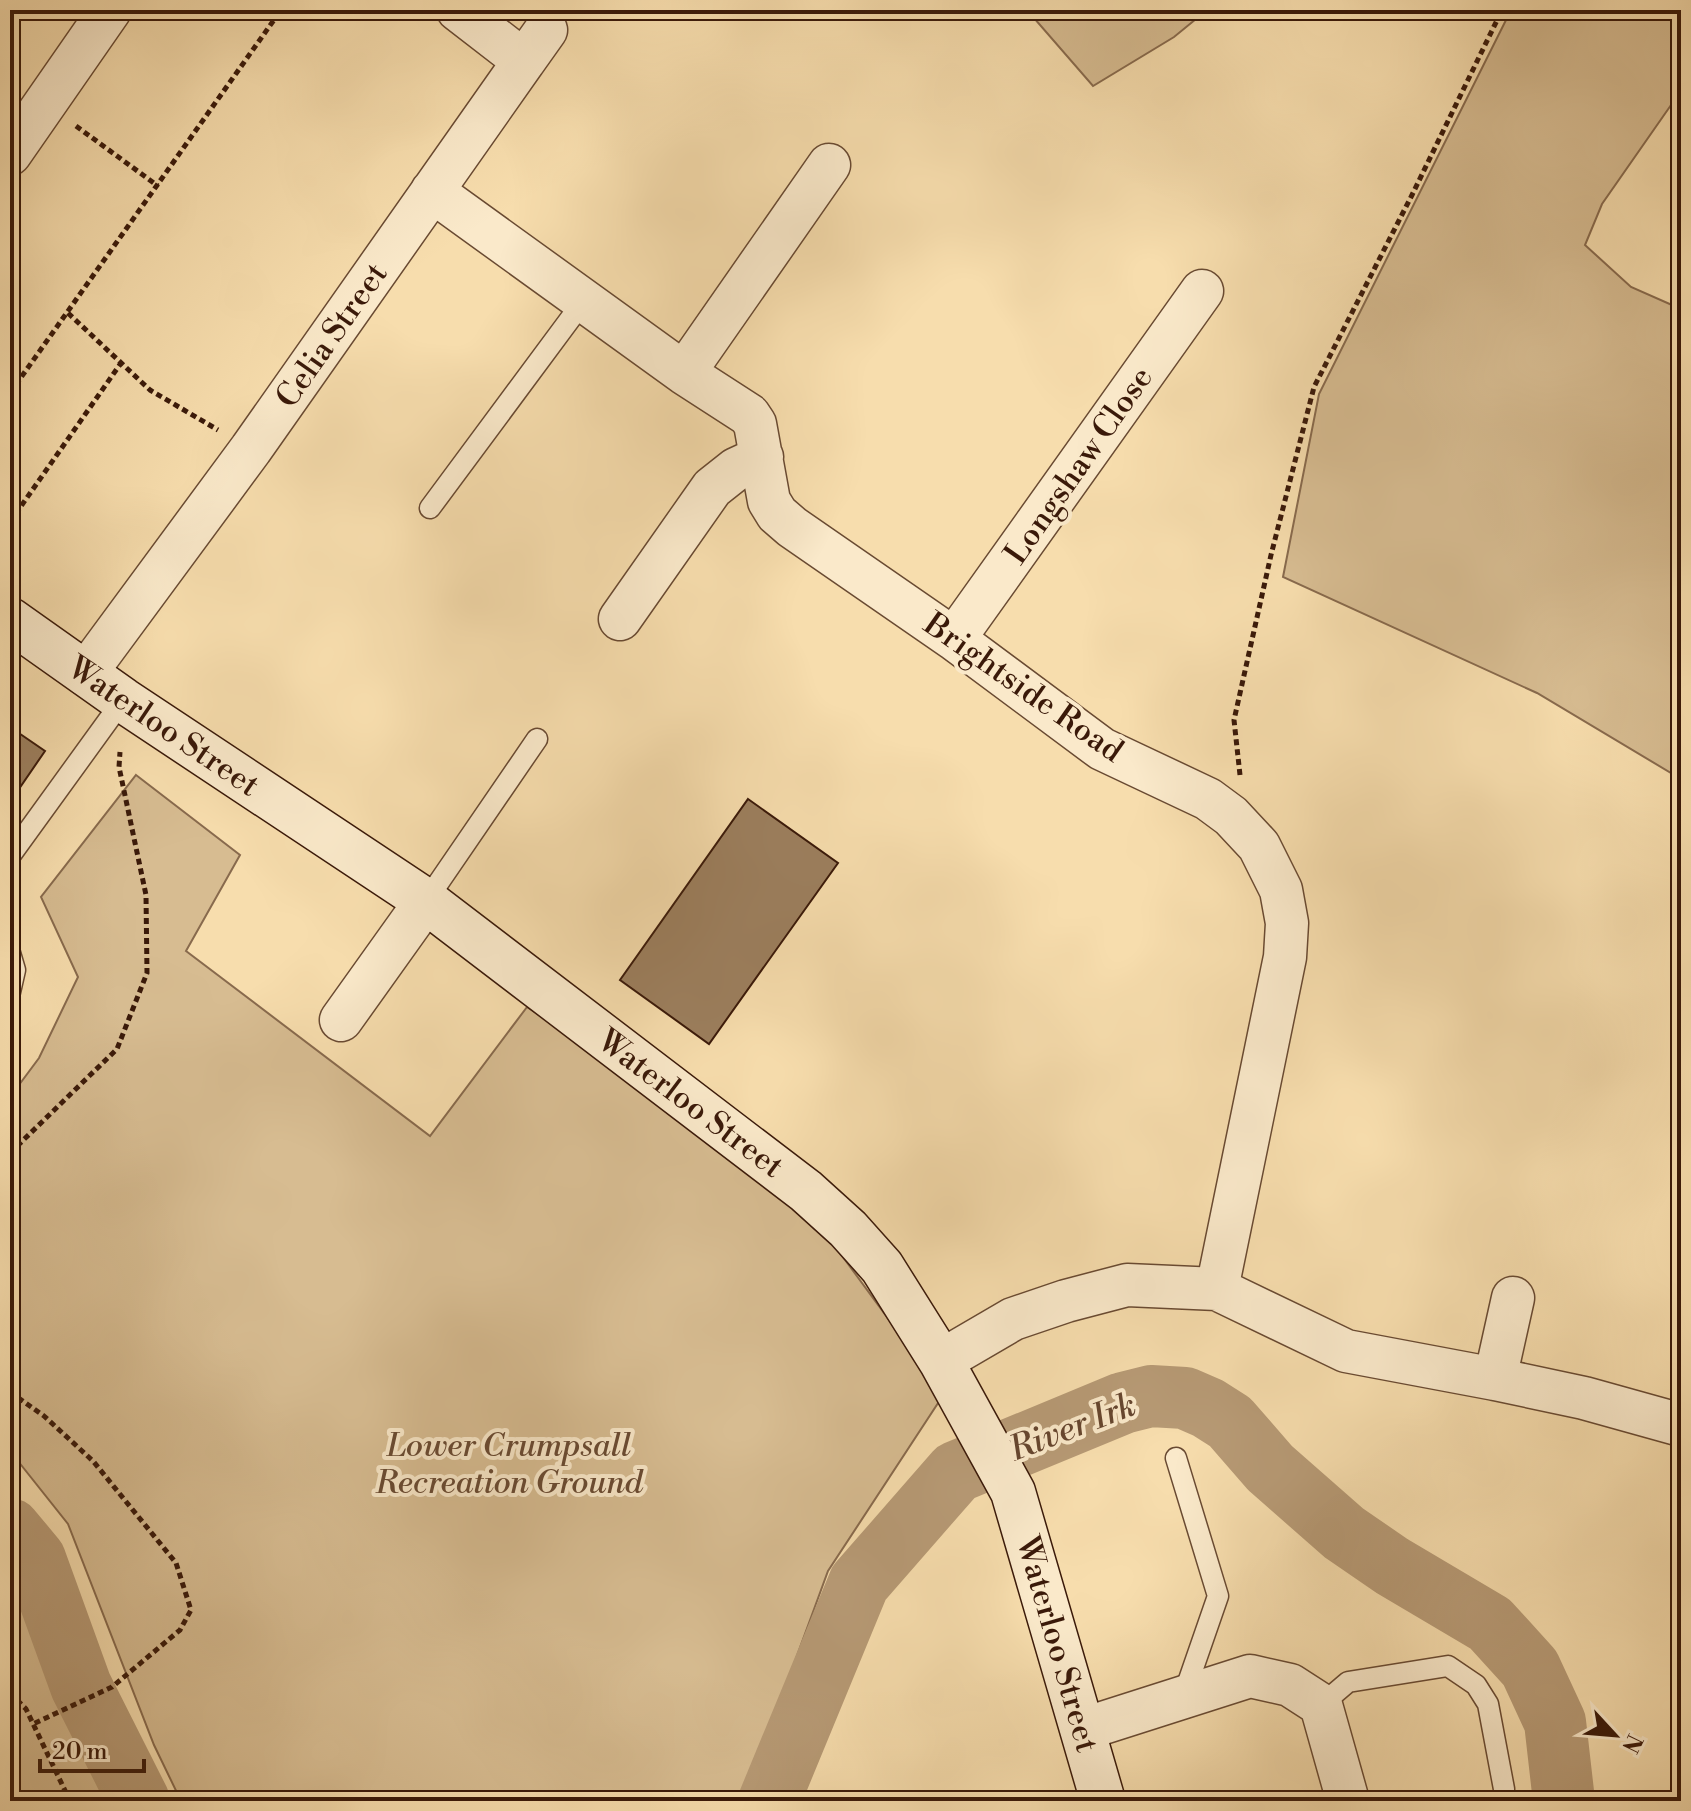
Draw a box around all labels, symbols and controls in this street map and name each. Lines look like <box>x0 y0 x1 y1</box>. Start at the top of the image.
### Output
street label: Celia Street <box>267 255 396 416</box>
street label: Longshaw Close <box>996 359 1162 572</box>
street label: Brightside Road <box>915 604 1131 771</box>
street label: Waterloo Street <box>59 647 267 806</box>
street label: Waterloo Street <box>589 1020 791 1187</box>
water label: River Irk <box>1002 1385 1142 1472</box>
park label: Lower Crumpsall Recreation Ground <box>375 1426 645 1503</box>
street label: Waterloo Street <box>1007 1531 1107 1757</box>
north arrow <box>1575 1695 1655 1775</box>
scale bar <box>40 1723 144 1773</box>
text: N <box>1615 1729 1648 1757</box>
text: 20 m <box>52 1737 108 1767</box>

